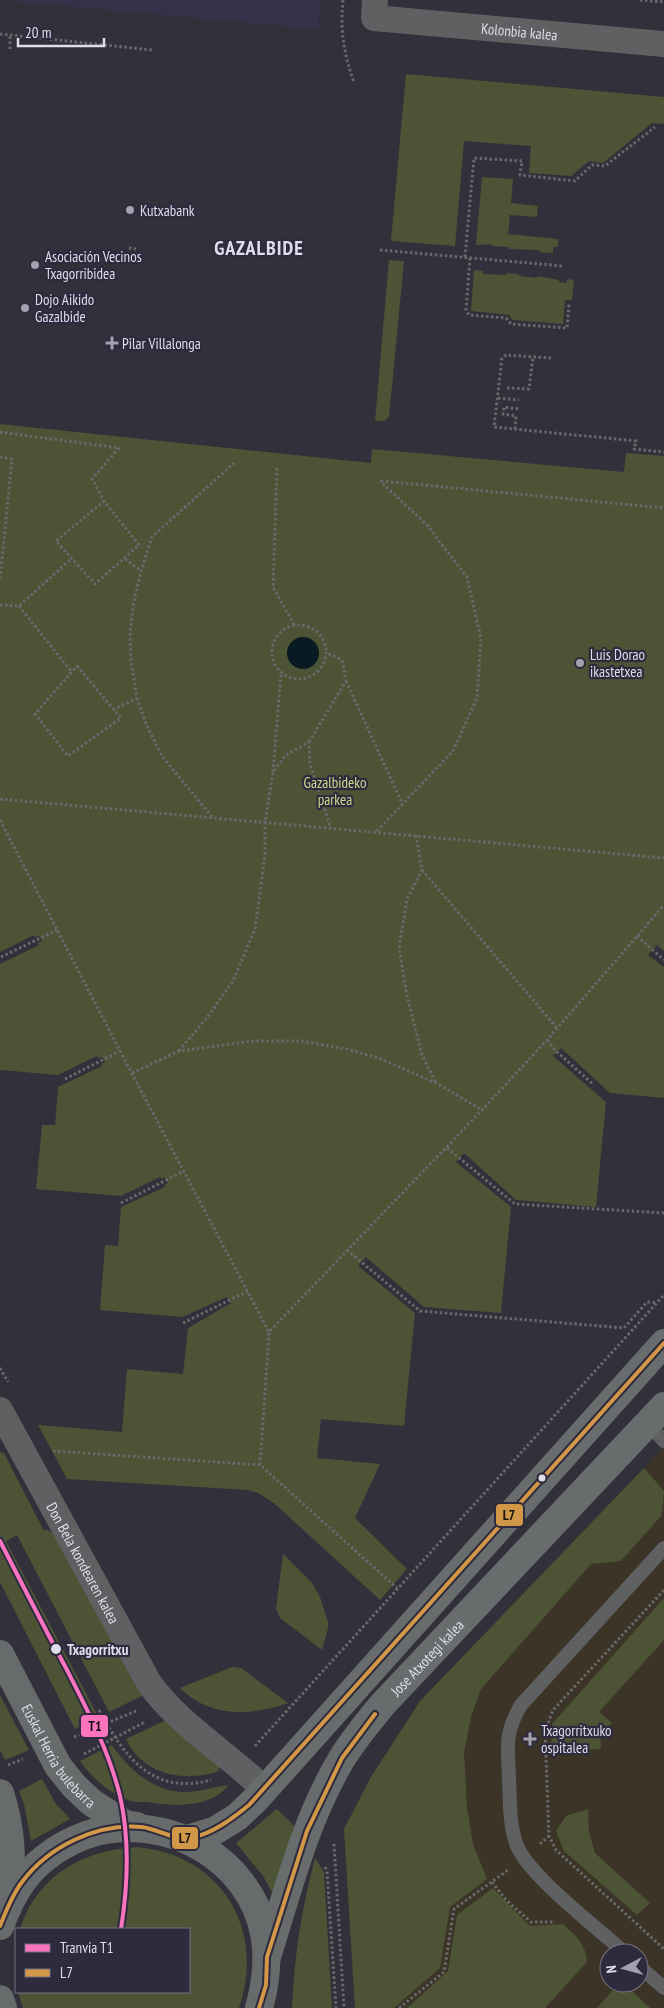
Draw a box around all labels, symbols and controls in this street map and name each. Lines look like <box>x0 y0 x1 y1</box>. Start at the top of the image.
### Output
scale bar <box>18 15 104 47</box>
street label: Kolonbia kalea <box>480 18 558 44</box>
text: 20 m <box>25 23 51 42</box>
place label: Kutxabank <box>140 201 195 220</box>
marker: Kutxabank <box>124 204 136 216</box>
district label: GAZALBIDE <box>214 235 304 261</box>
place label: Asociación Vecinos Txagorribidea <box>45 247 142 283</box>
marker: Asociación Vecinos Txagorribidea <box>29 259 41 271</box>
place label: Dojo Aikido Gazalbide <box>35 290 94 326</box>
marker: Dojo Aikido Gazalbide <box>19 302 31 314</box>
place label: Pilar Villalonga <box>122 334 201 353</box>
marker: Pilar Villalonga <box>106 337 118 349</box>
place label: Luis Dorao ikastetxea <box>590 645 645 681</box>
marker: Luis Dorao ikastetxea <box>574 657 586 669</box>
park label: Gazalbideko parkea <box>304 773 366 809</box>
unlabelled marker <box>537 1473 547 1483</box>
street label: Don Bela kondearen kalea <box>43 1499 124 1627</box>
line badge: L7 <box>495 1503 524 1527</box>
text: L7 <box>503 1506 516 1524</box>
street label: Jose Atxotegi kalea <box>386 1615 467 1700</box>
place label: Txagorritxu <box>67 1640 129 1659</box>
marker: Txagorritxu <box>49 1642 63 1656</box>
street label: Euskal Herria bulebarra <box>18 1701 99 1812</box>
line badge: T1 <box>80 1714 109 1738</box>
text: T1 <box>88 1717 102 1735</box>
place label: Txagorritxuko ospitalea <box>541 1721 612 1757</box>
marker: Txagorritxuko ospitalea <box>523 1732 537 1746</box>
line badge: L7 <box>171 1826 199 1850</box>
text: L7 <box>179 1829 192 1847</box>
legend <box>15 1928 190 1993</box>
text: Tranvía T1 <box>60 1938 113 1957</box>
north arrow <box>599 1943 649 1993</box>
text: L7 <box>60 1963 73 1982</box>
text: N <box>602 1965 620 1974</box>

